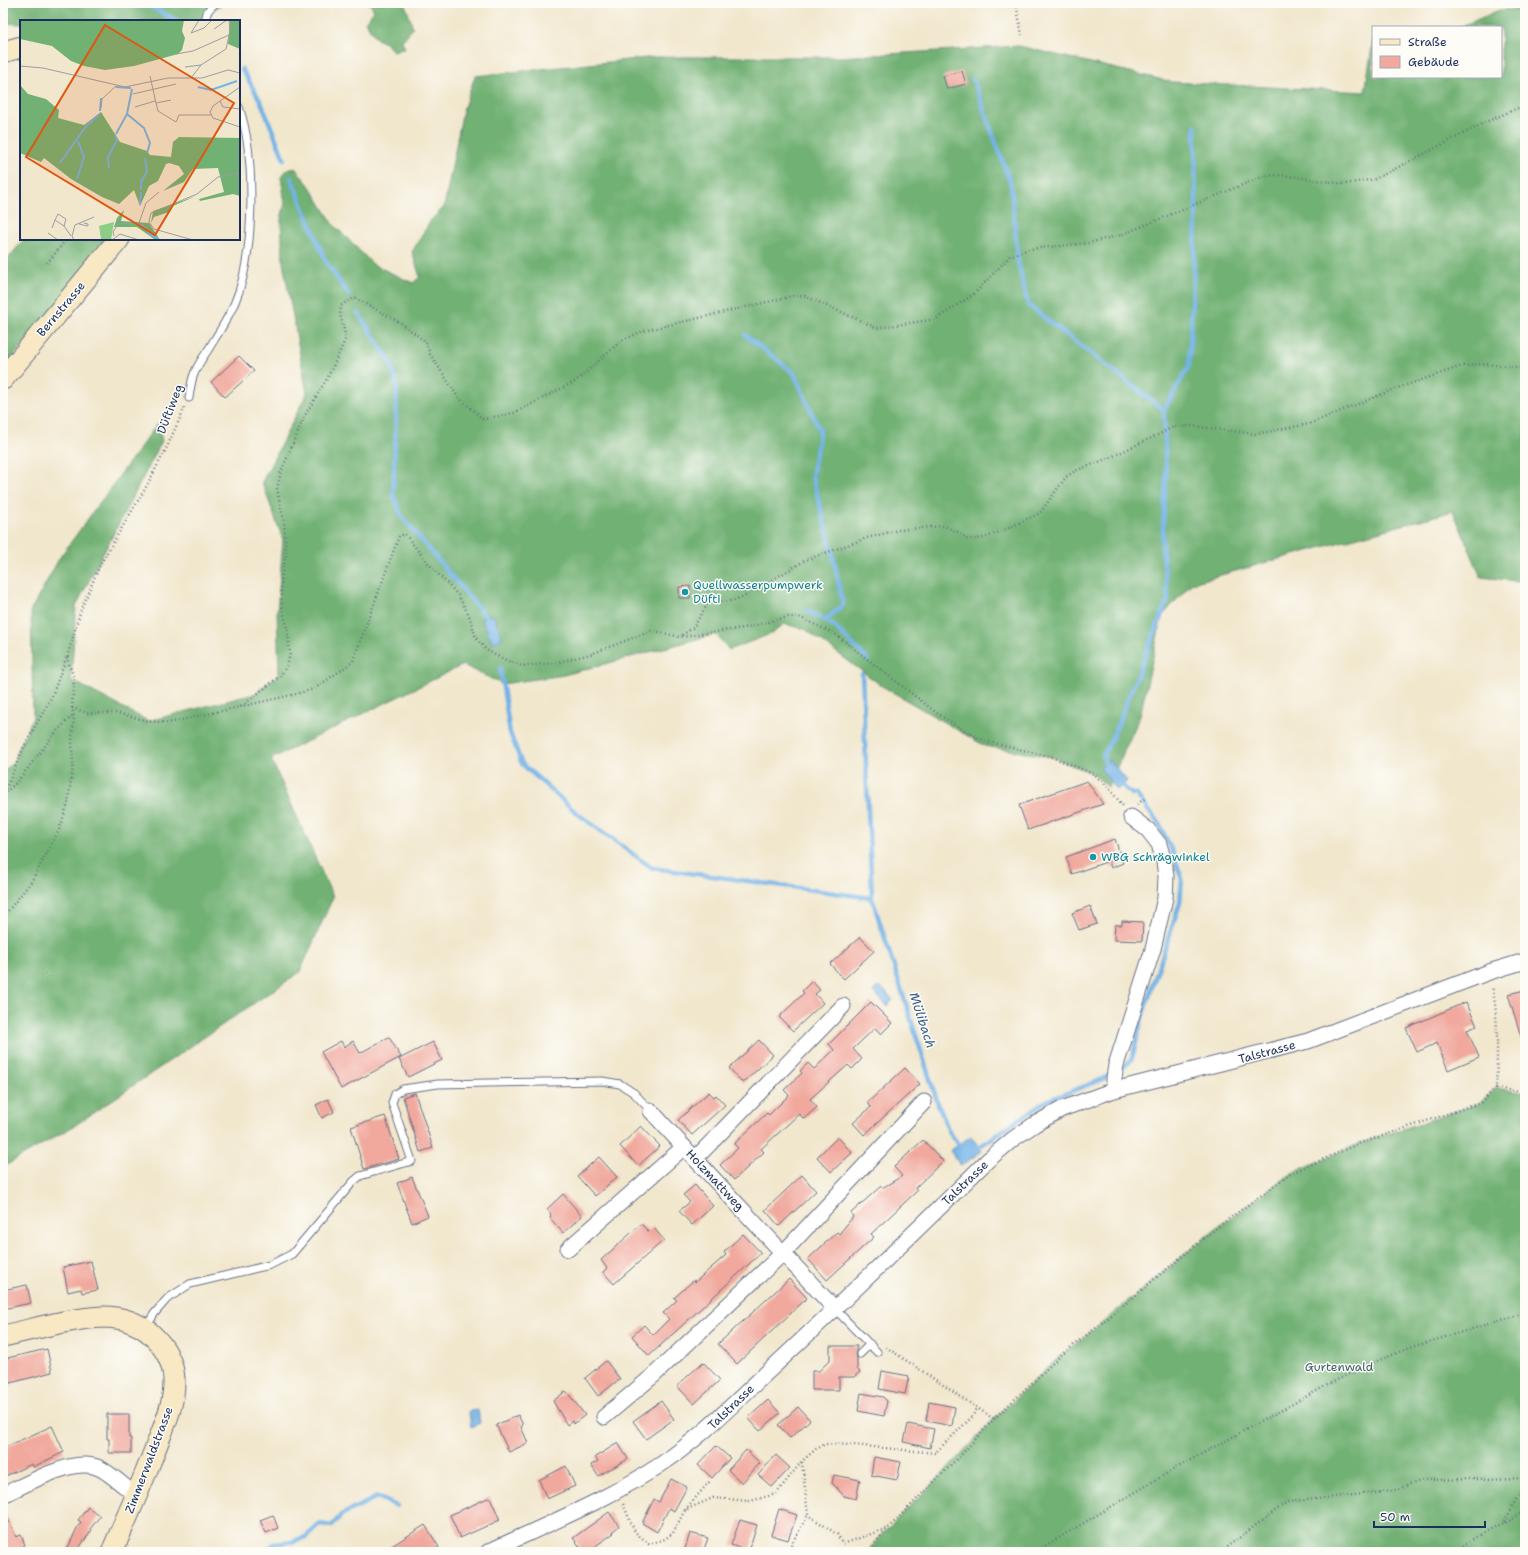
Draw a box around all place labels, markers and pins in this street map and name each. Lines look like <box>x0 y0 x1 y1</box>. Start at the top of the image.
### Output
place label: Quellwasserpumpwerk Düfti <box>693 577 823 607</box>
marker: Quellwasserpumpwerk Düfti <box>680 587 690 597</box>
place label: WBG Schrägwinkel <box>1101 849 1210 865</box>
marker: WBG Schrägwinkel <box>1088 852 1098 862</box>

